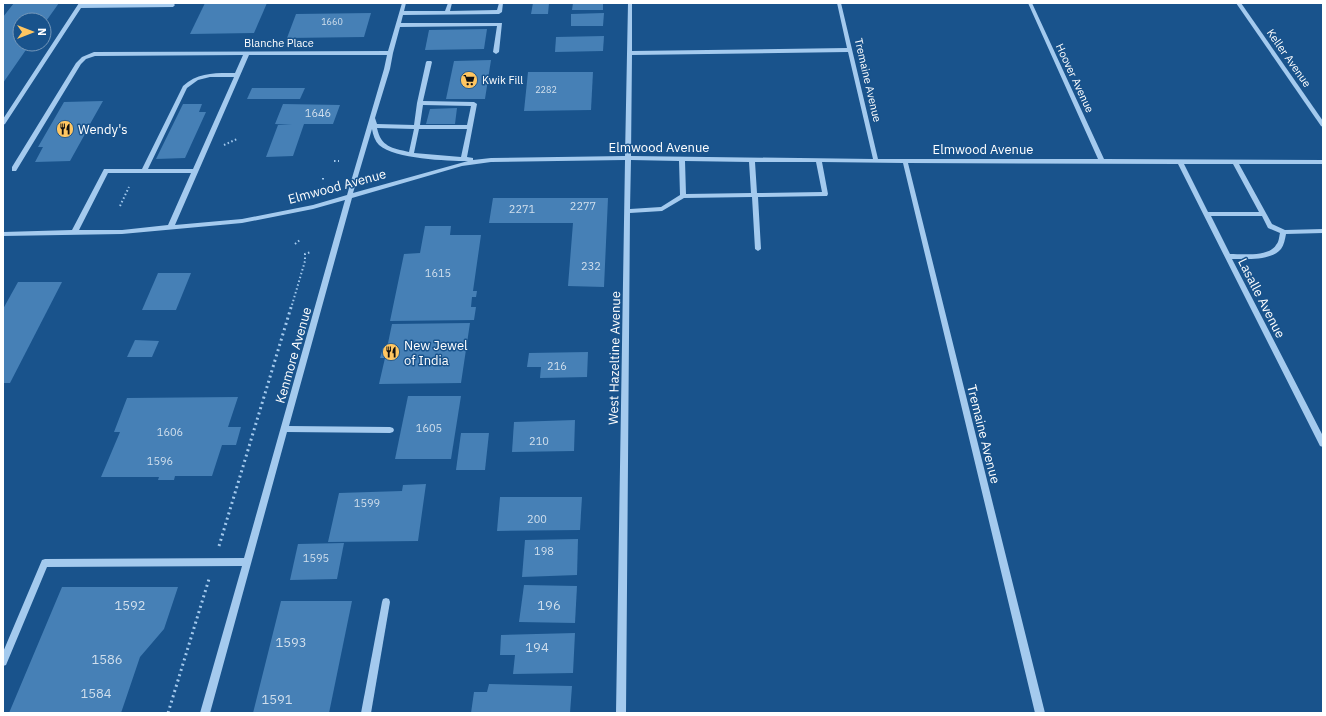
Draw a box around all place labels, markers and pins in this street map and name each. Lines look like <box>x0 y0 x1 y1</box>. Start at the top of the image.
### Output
supermarket icon: Kwik Fill <box>459 70 479 90</box>
place label: Kwik Fill <box>482 73 523 87</box>
restaurant icon: Wendy's <box>55 119 75 139</box>
place label: Wendy's <box>78 121 128 138</box>
place label: New Jewel of India <box>404 337 468 369</box>
restaurant icon: New Jewel of India <box>381 342 401 362</box>

